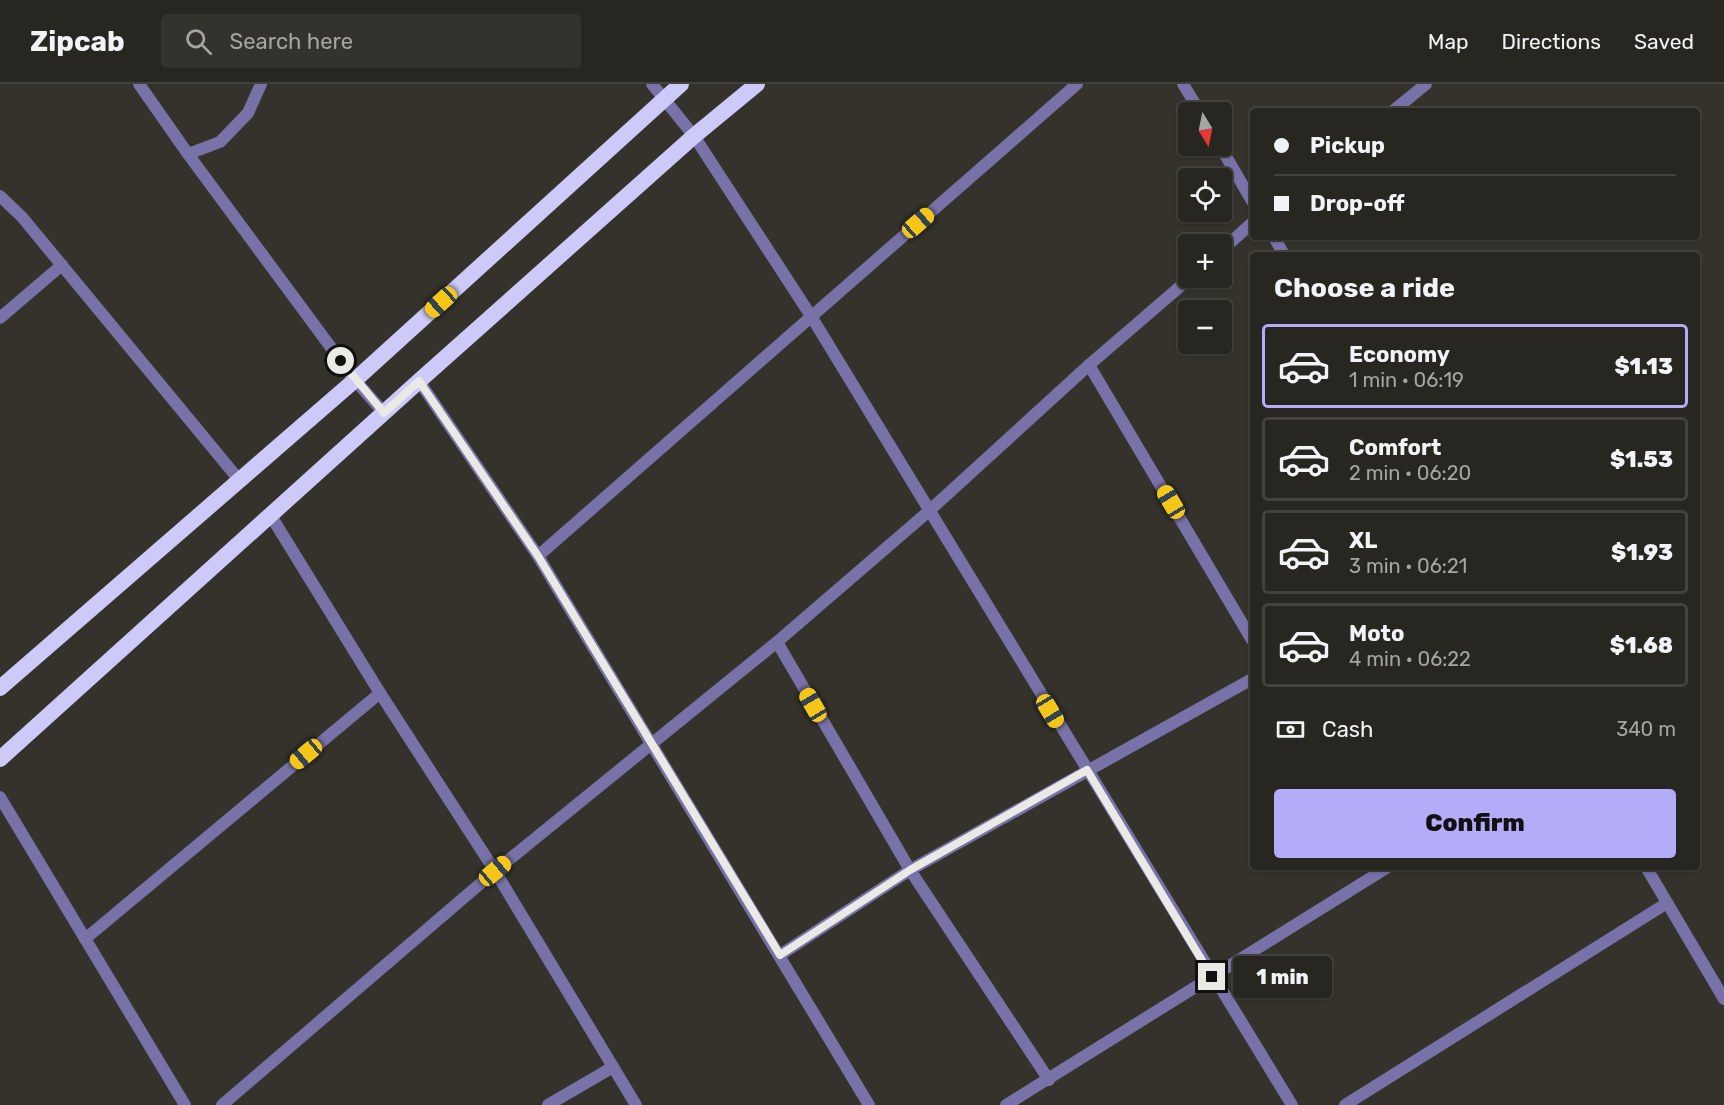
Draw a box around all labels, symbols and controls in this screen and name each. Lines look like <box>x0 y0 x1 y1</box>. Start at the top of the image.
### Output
search box <box>161 14 581 68</box>
text: Zipcab <box>30 25 125 58</box>
icon: search <box>182 25 215 58</box>
text: Search here <box>230 28 353 55</box>
text: Map <box>1428 29 1469 54</box>
text: Directions <box>1502 29 1601 54</box>
text: Saved <box>1634 29 1694 54</box>
north arrow <box>1178 102 1232 156</box>
map controls <box>1178 102 1232 354</box>
text: Pickup <box>1310 132 1385 159</box>
button: locate <box>1178 168 1232 222</box>
text: Drop-off <box>1310 190 1405 217</box>
car <box>899 204 937 242</box>
button: + <box>1178 234 1232 288</box>
text: Choose a ride <box>1274 272 1455 304</box>
car <box>422 283 460 321</box>
button: − <box>1178 300 1232 354</box>
icon: car <box>1277 339 1331 393</box>
text: Economy <box>1349 341 1450 368</box>
route start <box>327 347 354 374</box>
text: $1.13 <box>1614 353 1673 380</box>
text: 1 min · 06:19 <box>1349 368 1464 392</box>
icon: car <box>1277 432 1331 486</box>
text: Comfort <box>1349 434 1441 461</box>
text: $1.53 <box>1610 446 1673 473</box>
text: 2 min · 06:20 <box>1349 461 1471 485</box>
car <box>1154 482 1188 522</box>
icon: car <box>1277 525 1331 579</box>
text: XL <box>1349 527 1377 554</box>
text: $1.93 <box>1611 539 1673 566</box>
text: 3 min · 06:21 <box>1349 554 1467 578</box>
icon: car <box>1277 618 1331 672</box>
text: Moto <box>1349 620 1404 647</box>
text: $1.68 <box>1610 632 1673 659</box>
text: 4 min · 06:22 <box>1349 647 1471 671</box>
car <box>796 685 830 725</box>
car <box>1033 691 1067 731</box>
icon: cash <box>1274 713 1307 746</box>
text: Cash <box>1322 716 1373 743</box>
text: 340 m <box>1616 717 1676 741</box>
car <box>286 736 326 772</box>
button: Confirm <box>1274 789 1676 858</box>
car <box>475 853 515 889</box>
callout: 1 min <box>1233 956 1332 998</box>
route end <box>1198 963 1225 990</box>
text: 1 min <box>1256 965 1309 989</box>

